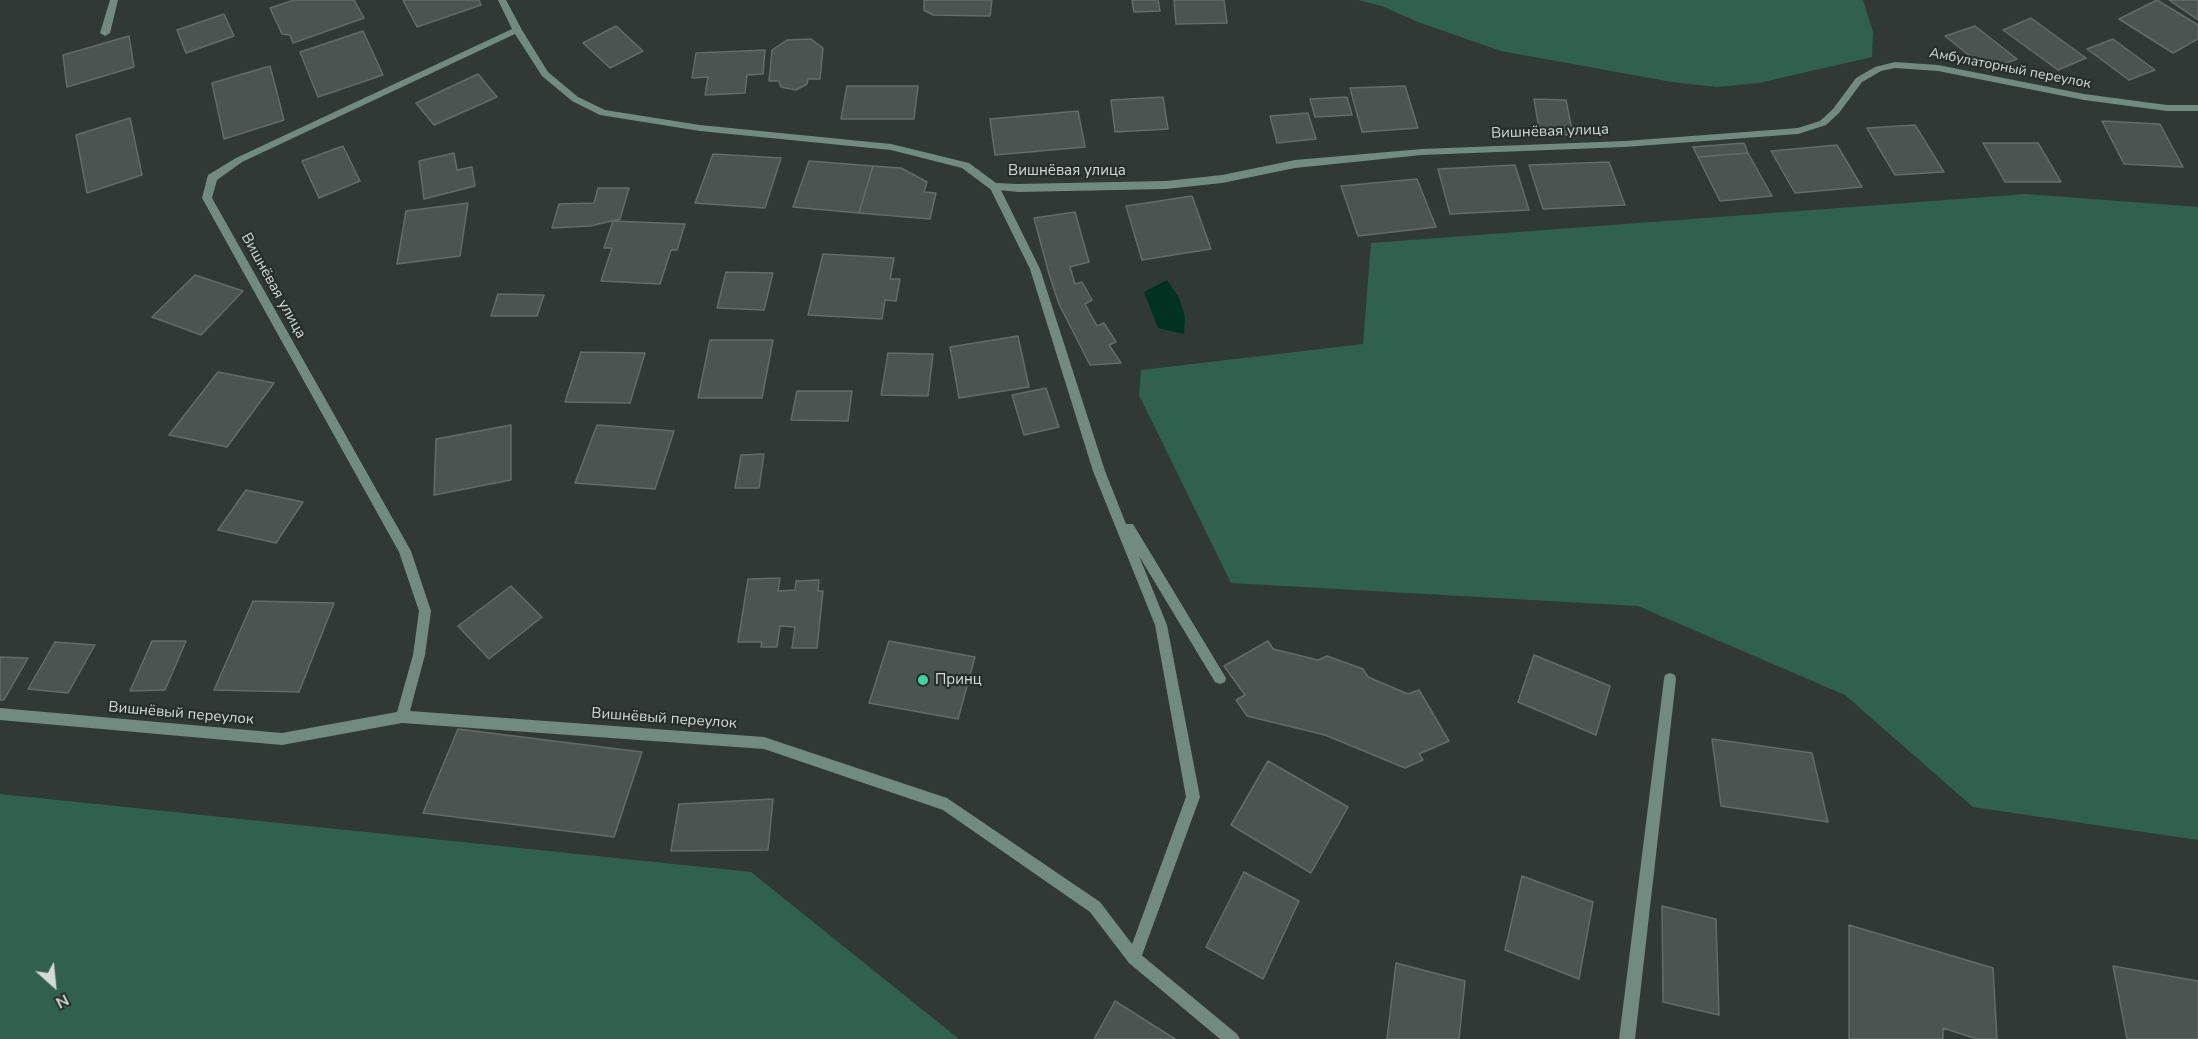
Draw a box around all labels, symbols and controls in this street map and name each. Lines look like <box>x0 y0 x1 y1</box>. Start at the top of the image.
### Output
street label: Амбулаторный переулок <box>1928 45 2092 93</box>
street label: Вишнёвая улица <box>1491 121 1609 143</box>
street label: Вишнёвая улица <box>1008 162 1126 180</box>
street label: Вишнёвая улица <box>237 230 309 342</box>
place label: Принц <box>935 671 982 689</box>
marker: Принц <box>916 673 930 687</box>
street label: Вишнёвый переулок <box>108 699 254 729</box>
street label: Вишнёвый переулок <box>591 705 737 733</box>
north arrow <box>24 955 84 1015</box>
text: N <box>52 989 72 1014</box>

